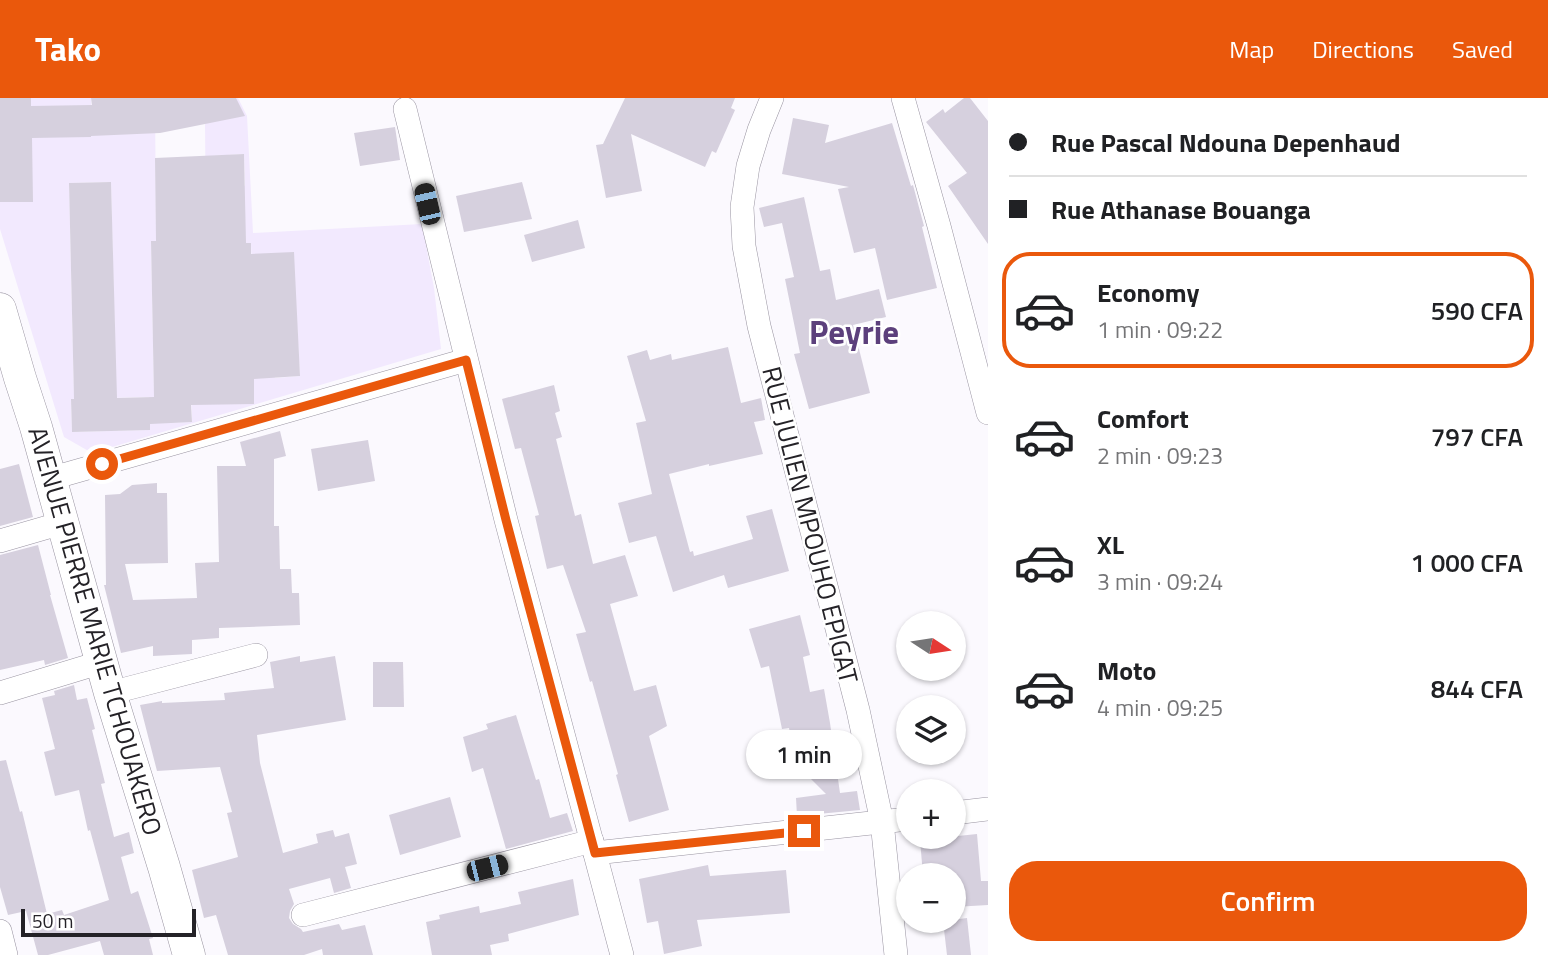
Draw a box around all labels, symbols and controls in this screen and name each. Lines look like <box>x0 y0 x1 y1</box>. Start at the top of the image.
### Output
text: Tako <box>35 24 101 74</box>
text: Map <box>1229 31 1274 67</box>
text: Directions <box>1312 31 1414 67</box>
text: Saved <box>1452 31 1513 67</box>
text: Rue Pascal Ndouna Depenhaud <box>1051 123 1401 162</box>
car <box>413 181 442 227</box>
text: Rue Athanase Bouanga <box>1051 190 1311 229</box>
text: Economy <box>1097 273 1199 312</box>
icon: car <box>1013 279 1076 342</box>
text: 590 CFA <box>1431 291 1523 330</box>
district label: Peyrie <box>809 307 899 357</box>
text: 1 min · 09:22 <box>1097 312 1223 347</box>
street label: RUE JULIEN MPOUHO EPIGAT <box>752 362 869 688</box>
text: Comfort <box>1097 399 1189 438</box>
icon: car <box>1013 405 1076 468</box>
text: 797 CFA <box>1431 417 1523 456</box>
street label: AVENUE PIERRE MARIE TCHOUAKERO <box>18 422 173 840</box>
text: 2 min · 09:23 <box>1097 438 1223 473</box>
route start <box>86 448 118 480</box>
text: XL <box>1097 525 1124 564</box>
icon: car <box>1013 531 1076 594</box>
text: 1 000 CFA <box>1411 543 1523 582</box>
text: 3 min · 09:24 <box>1097 564 1223 599</box>
north arrow <box>896 611 966 681</box>
map controls <box>896 611 966 933</box>
text: Moto <box>1097 651 1156 690</box>
icon: car <box>1013 657 1076 720</box>
text: 844 CFA <box>1431 669 1523 708</box>
text: 4 min · 09:25 <box>1097 690 1223 725</box>
button: layers <box>896 695 966 765</box>
callout: 1 min <box>746 730 862 778</box>
text: 1 min <box>776 737 832 772</box>
button: + <box>896 779 966 849</box>
route end <box>788 815 820 847</box>
car <box>465 853 510 883</box>
button: Confirm <box>1009 861 1527 941</box>
button: − <box>896 863 966 933</box>
scale bar <box>21 906 196 938</box>
text: 50 m <box>32 906 73 935</box>

